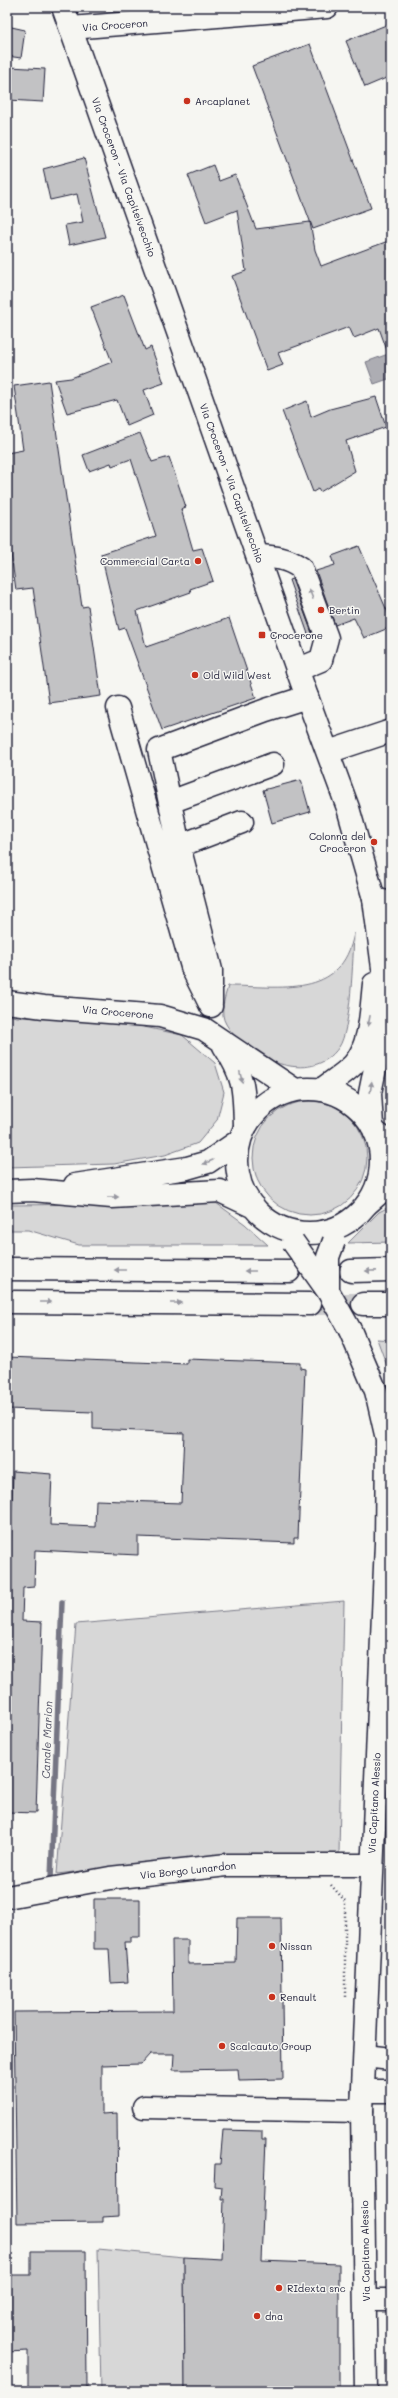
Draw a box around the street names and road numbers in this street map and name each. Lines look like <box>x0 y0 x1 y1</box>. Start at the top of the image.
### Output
street label: Via Croceron <box>82 16 148 34</box>
street label: Via Croceron - Via Capitelvecchio <box>89 95 159 259</box>
street label: Via Croceron - Via Capitelvecchio <box>197 401 267 565</box>
street label: Via Crocerone <box>82 1002 154 1022</box>
street label: Via Capitano Alessio <box>364 1752 384 1854</box>
street label: Via Borgo Lunardon <box>139 1858 237 1882</box>
street label: Via Capitano Alessio <box>357 2200 373 2302</box>

